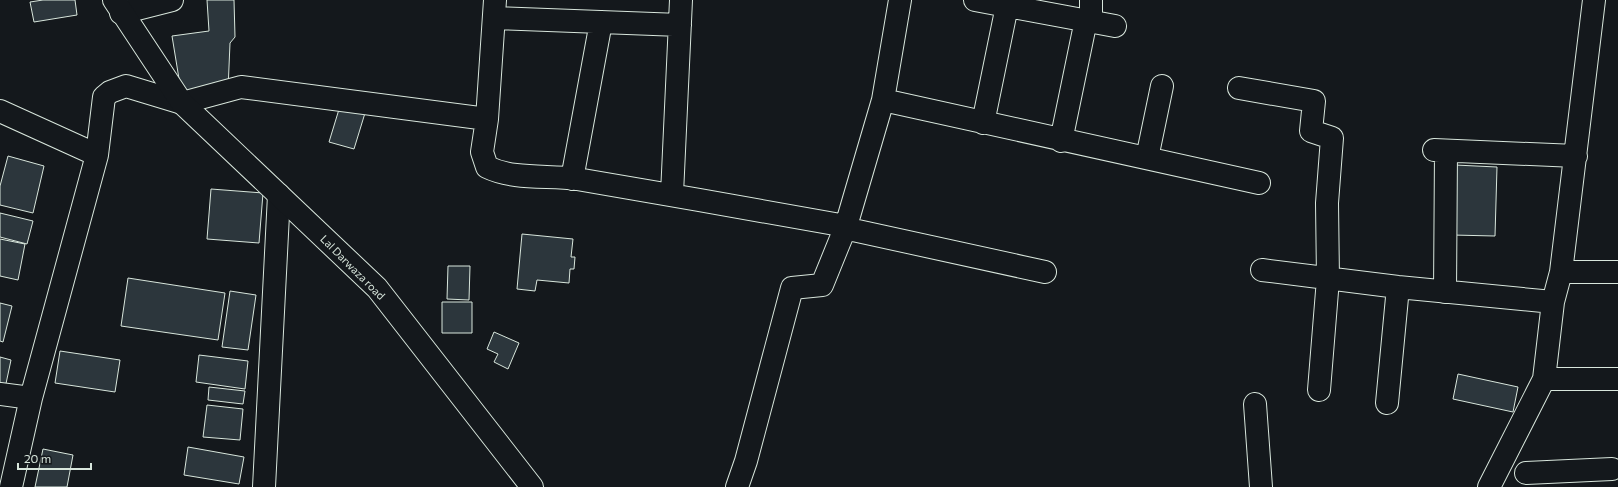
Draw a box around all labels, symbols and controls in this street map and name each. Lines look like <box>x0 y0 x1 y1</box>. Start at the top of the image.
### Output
street label: Lal Darwaza road <box>318 232 388 302</box>
scale bar <box>18 445 91 471</box>
text: 20 m <box>24 451 51 465</box>

